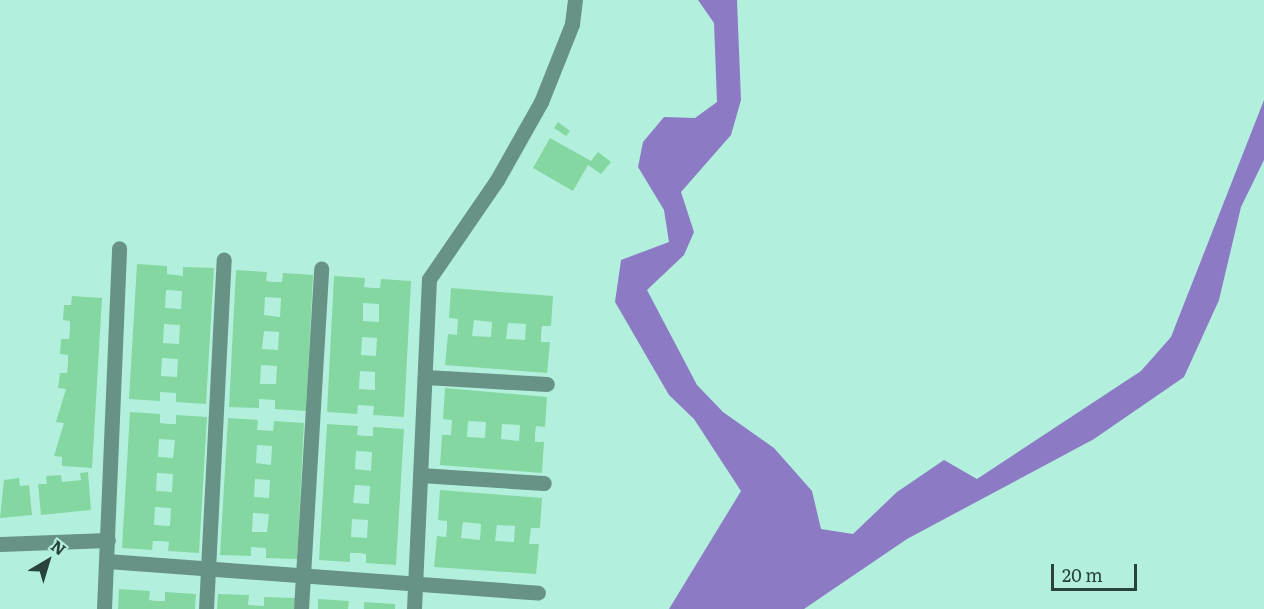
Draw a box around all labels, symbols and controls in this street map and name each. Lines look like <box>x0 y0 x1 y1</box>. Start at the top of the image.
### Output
north arrow <box>18 531 78 591</box>
text: N <box>46 533 72 560</box>
scale bar <box>1054 552 1140 590</box>
text: 20 m <box>1062 561 1103 588</box>

